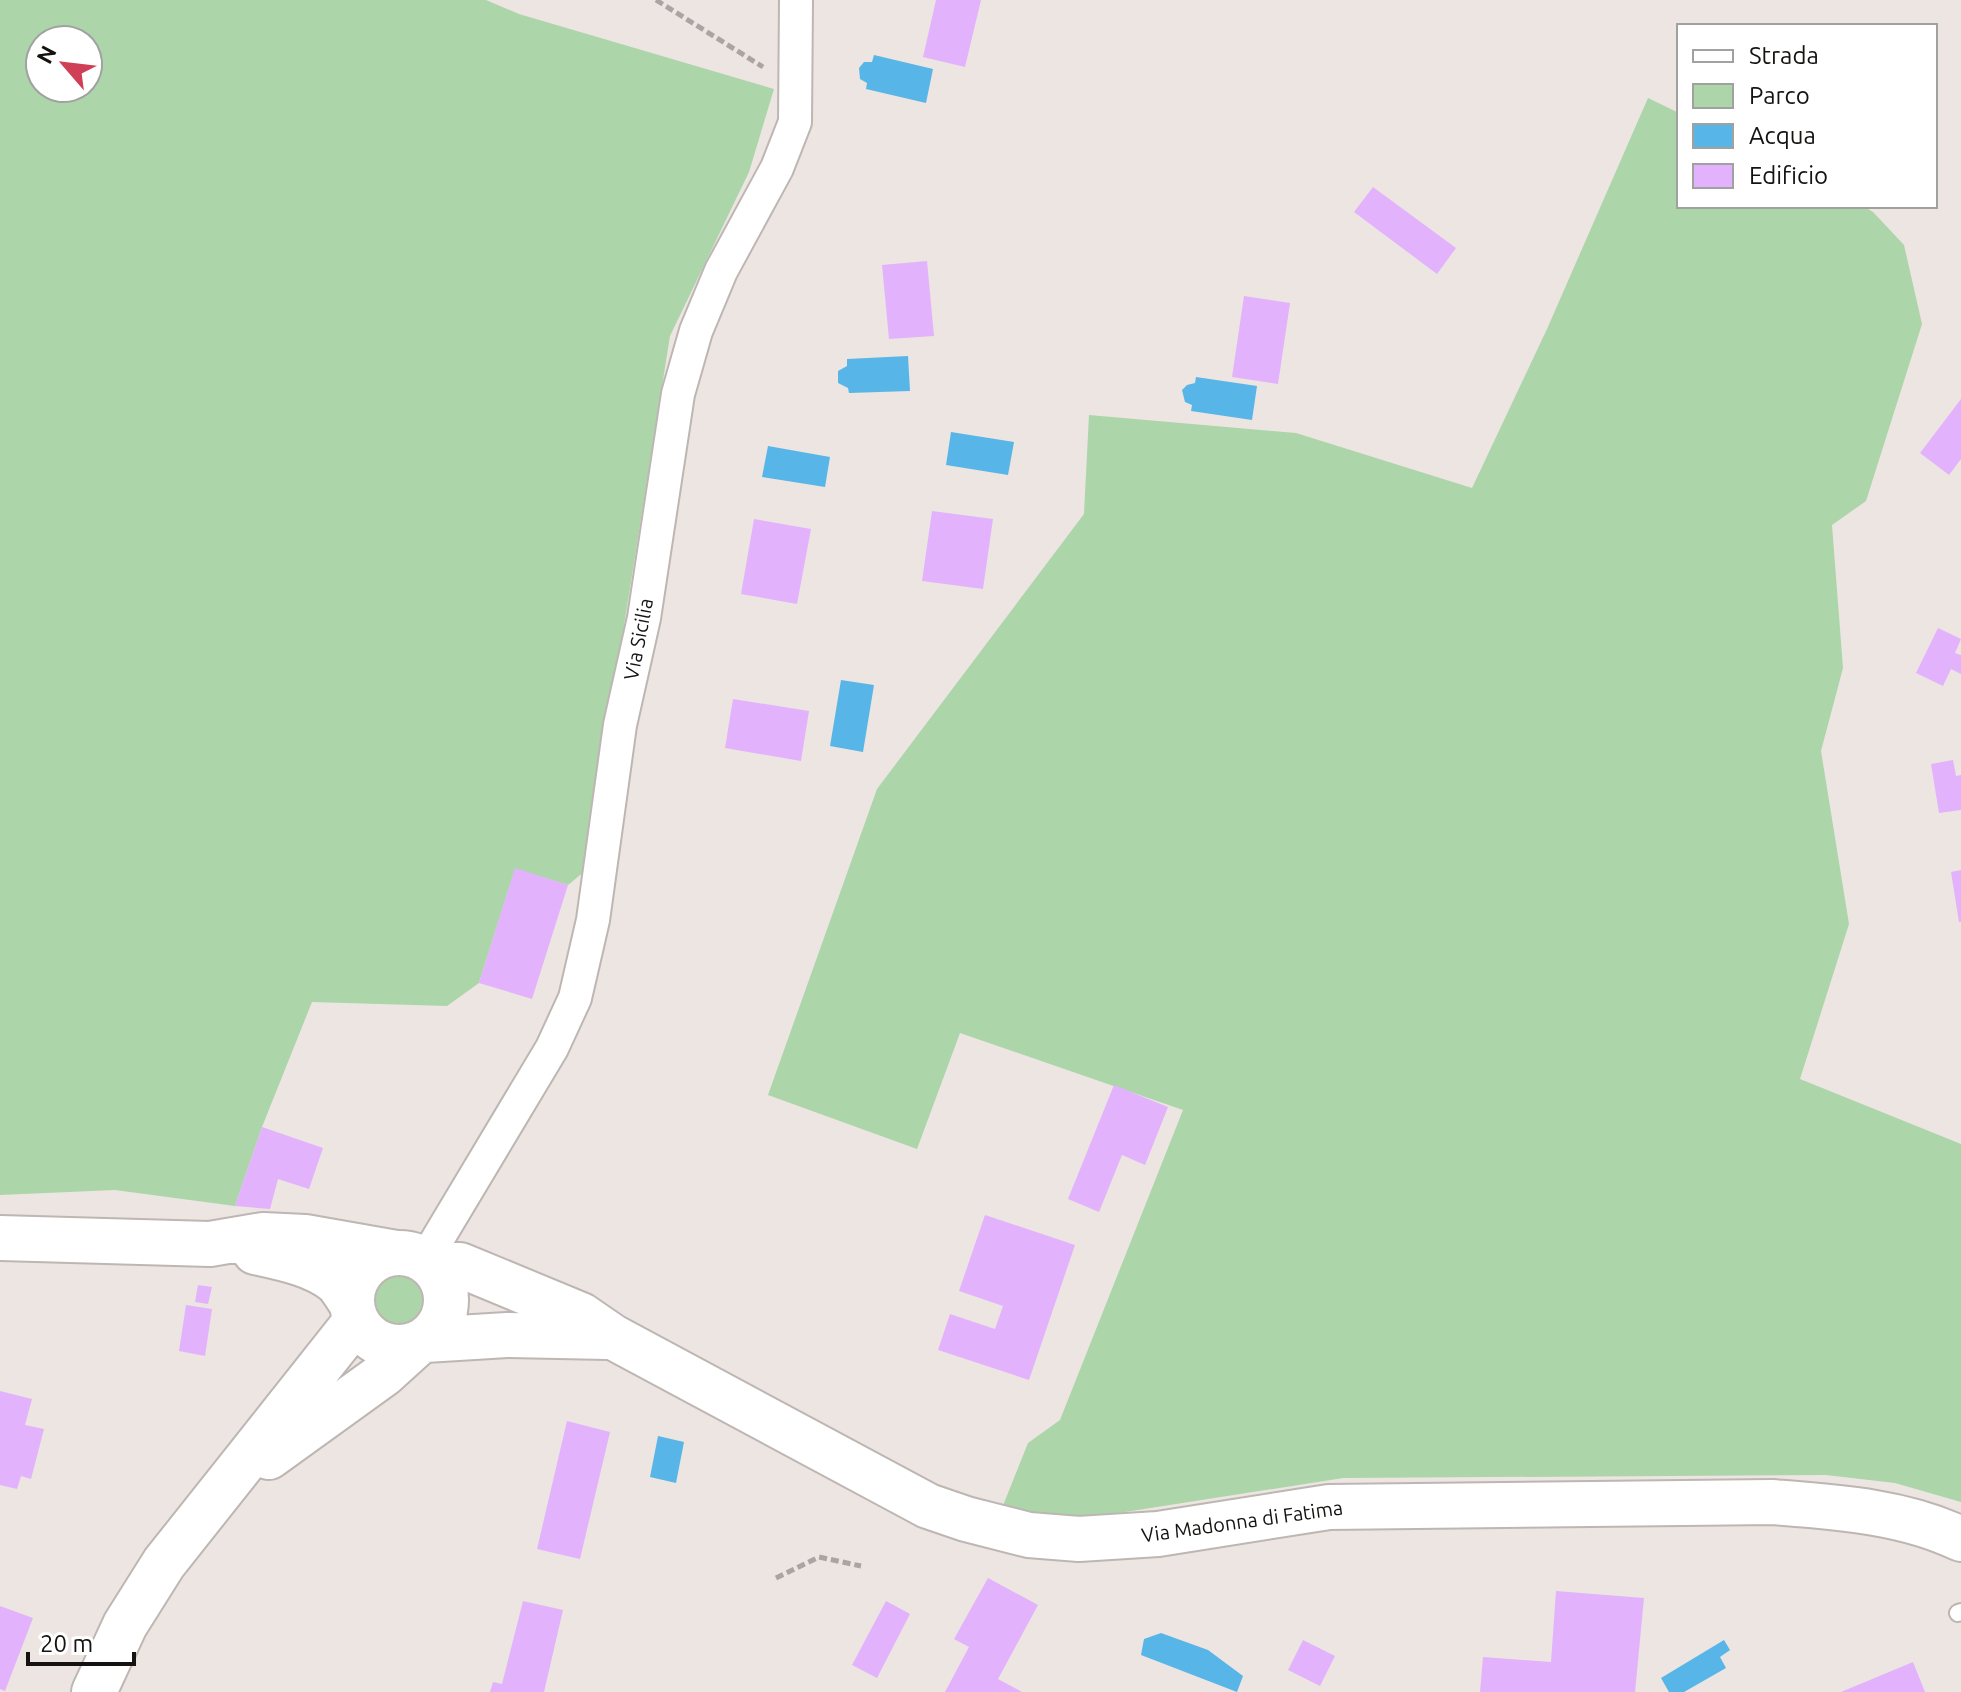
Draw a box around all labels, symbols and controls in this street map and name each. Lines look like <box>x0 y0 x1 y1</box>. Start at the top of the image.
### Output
north arrow <box>24 24 104 104</box>
legend <box>1677 24 1937 208</box>
text: N <box>31 41 61 67</box>
text: Strada <box>1749 42 1819 69</box>
text: Parco <box>1749 82 1810 109</box>
text: Acqua <box>1749 122 1816 149</box>
text: Edificio <box>1749 162 1828 189</box>
street label: Via Sicilia <box>619 596 657 682</box>
street label: Via Madonna di Fatima <box>1140 1495 1344 1547</box>
scale bar <box>28 1616 134 1666</box>
text: 20 m <box>40 1630 93 1657</box>

